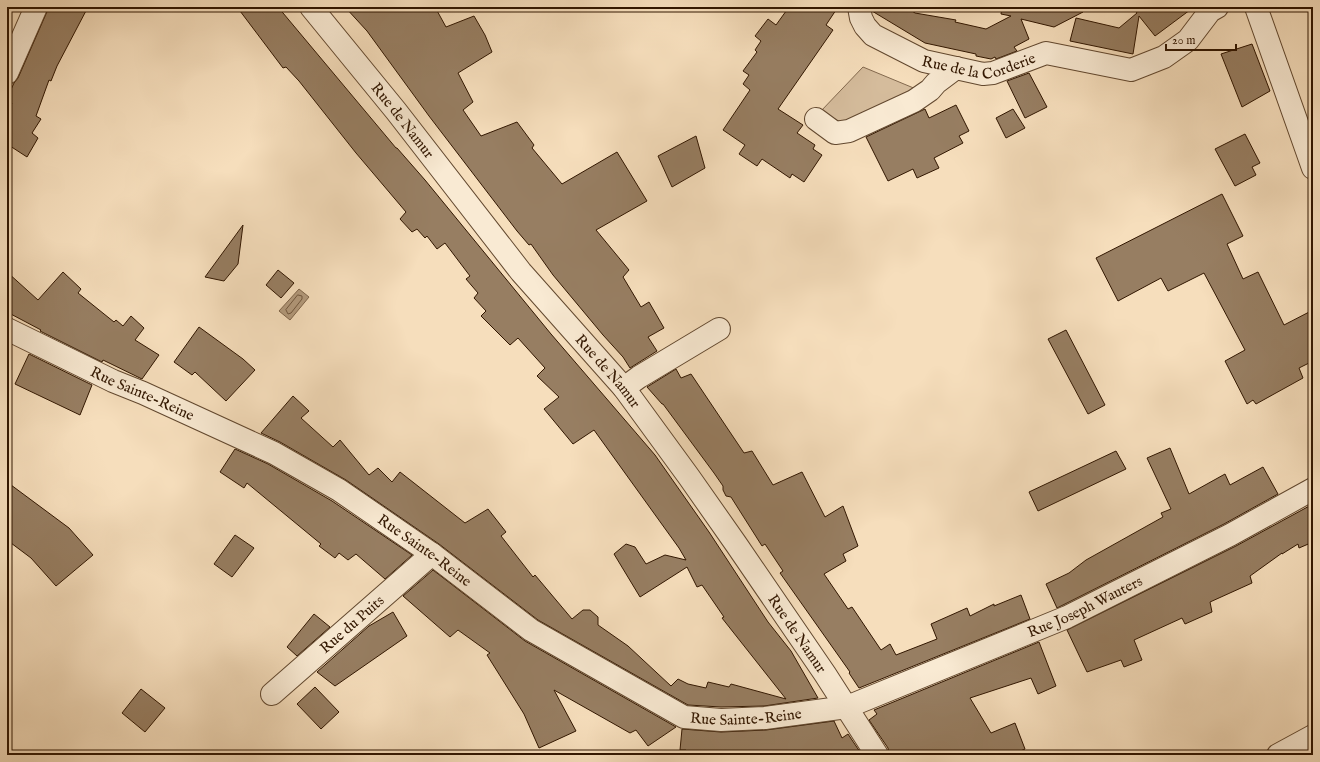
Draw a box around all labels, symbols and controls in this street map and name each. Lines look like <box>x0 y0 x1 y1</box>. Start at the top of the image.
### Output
scale bar <box>1166 26 1236 52</box>
text: 20 m <box>1172 33 1195 48</box>
street label: Rue de la Corderie <box>920 49 1038 84</box>
street label: Rue de Namur <box>367 79 439 163</box>
street label: Rue de Namur <box>571 330 645 412</box>
street label: Rue Sainte-Reine <box>87 362 197 425</box>
street label: Rue Sainte-Reine <box>374 510 475 591</box>
street label: Rue Joseph Wauters <box>1025 572 1146 642</box>
street label: Rue du Puits <box>316 591 388 658</box>
street label: Rue de Namur <box>763 591 831 677</box>
street label: Rue Sainte-Reine <box>689 704 803 730</box>

